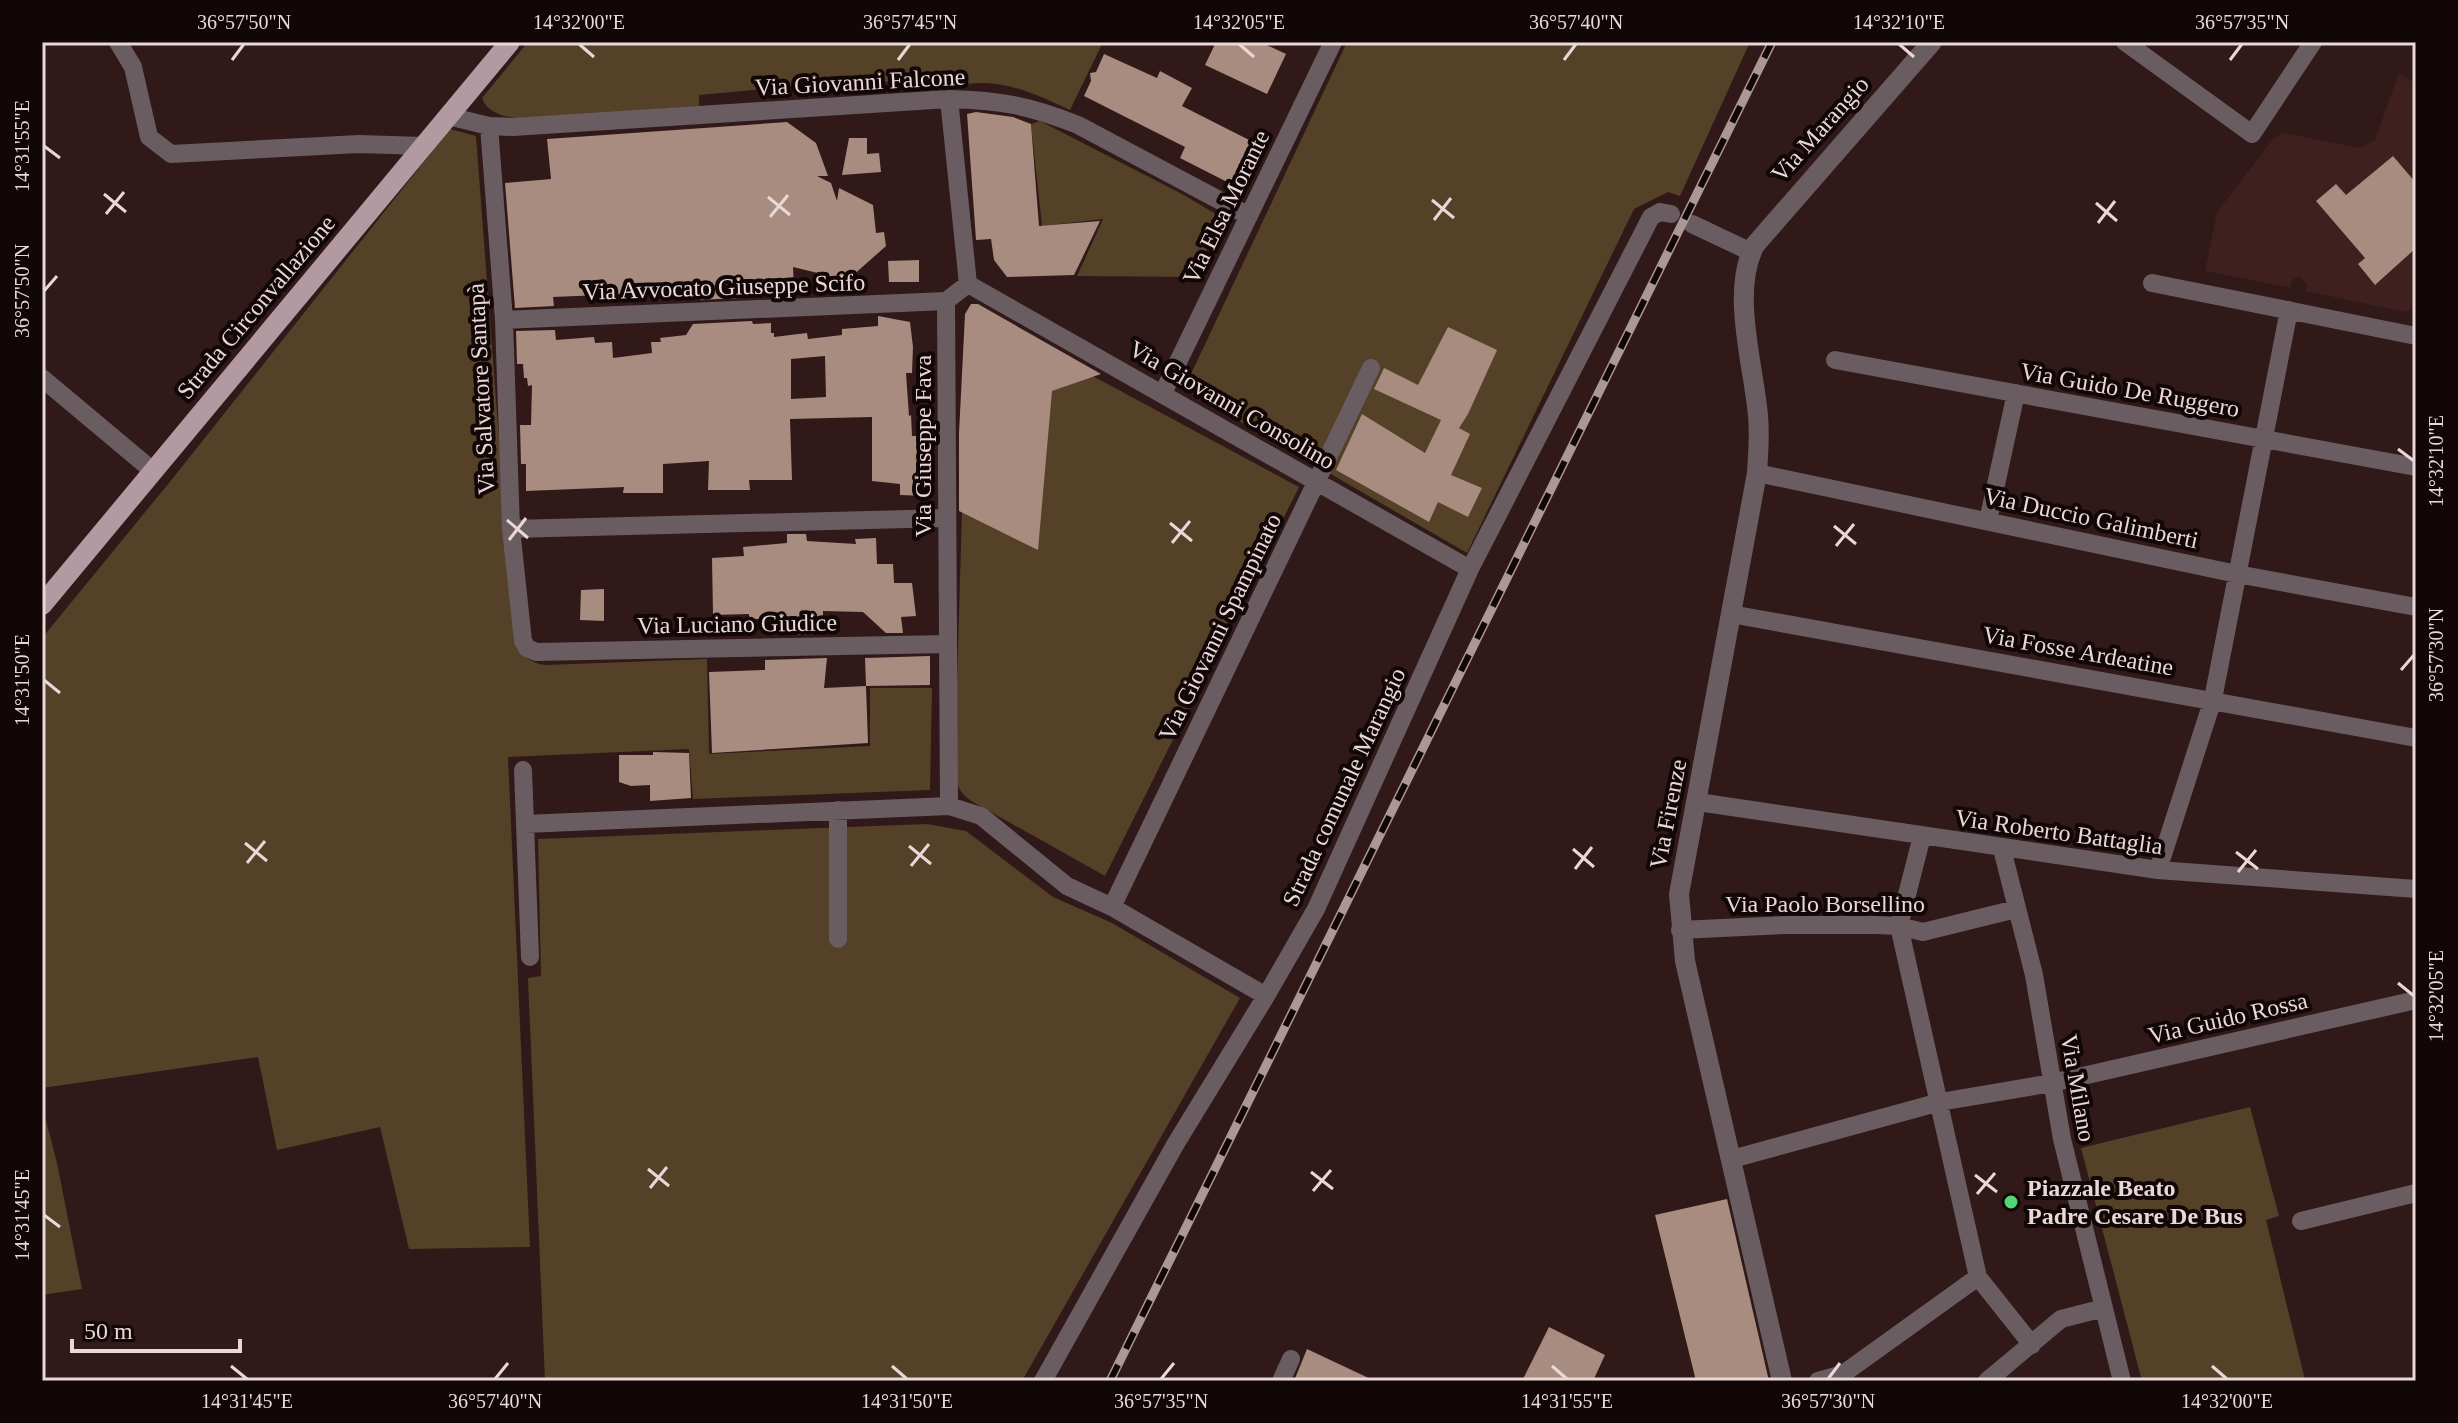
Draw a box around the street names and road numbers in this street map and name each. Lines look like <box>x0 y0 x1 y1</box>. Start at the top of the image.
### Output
street label: Via Giovanni Falcone <box>754 64 966 100</box>
street label: Via Marangio <box>1766 71 1874 187</box>
street label: Via Elsa Morante <box>1178 126 1274 288</box>
street label: Strada Circonvallazione <box>172 210 340 404</box>
street label: Via Avvocato Giuseppe Scifo <box>582 269 866 305</box>
street label: Via Salvatore Santapà <box>462 282 500 495</box>
street label: Via Giovanni Consolino <box>1125 335 1339 475</box>
street label: Via Giuseppe Fava <box>910 354 936 537</box>
street label: Via Guido De Ruggero <box>2018 358 2242 422</box>
street label: Via Duccio Galimberti <box>1981 483 2201 553</box>
street label: Via Giovanni Spampinato <box>1154 509 1286 745</box>
street label: Via Luciano Giudice <box>637 609 837 639</box>
street label: Via Fosse Ardeatine <box>1981 621 2175 681</box>
street label: Strada comunale Marangio <box>1277 664 1411 910</box>
street label: Via Firenze <box>1645 757 1691 871</box>
street label: Via Roberto Battaglia <box>1954 805 2165 859</box>
street label: Via Paolo Borsellino <box>1725 891 1925 917</box>
street label: Via Guido Rossa <box>2146 987 2310 1049</box>
street label: Via Milano <box>2056 1032 2100 1144</box>

